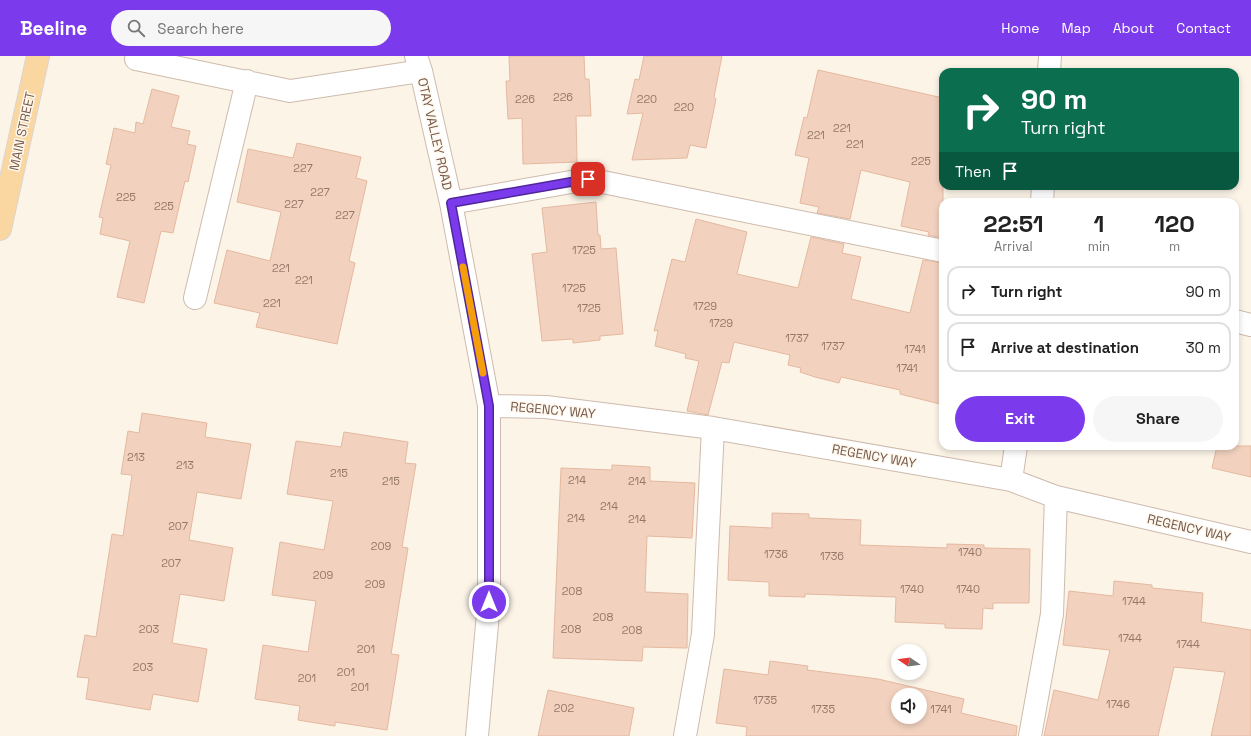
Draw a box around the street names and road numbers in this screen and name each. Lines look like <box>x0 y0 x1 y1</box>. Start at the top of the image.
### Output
street label: OTAY VALLEY ROAD <box>414 76 456 192</box>
street label: MAIN STREET <box>5 90 39 172</box>
street label: REGENCY WAY <box>510 398 596 422</box>
street label: REGENCY WAY <box>830 440 918 472</box>
street label: REGENCY WAY <box>1146 510 1233 546</box>

